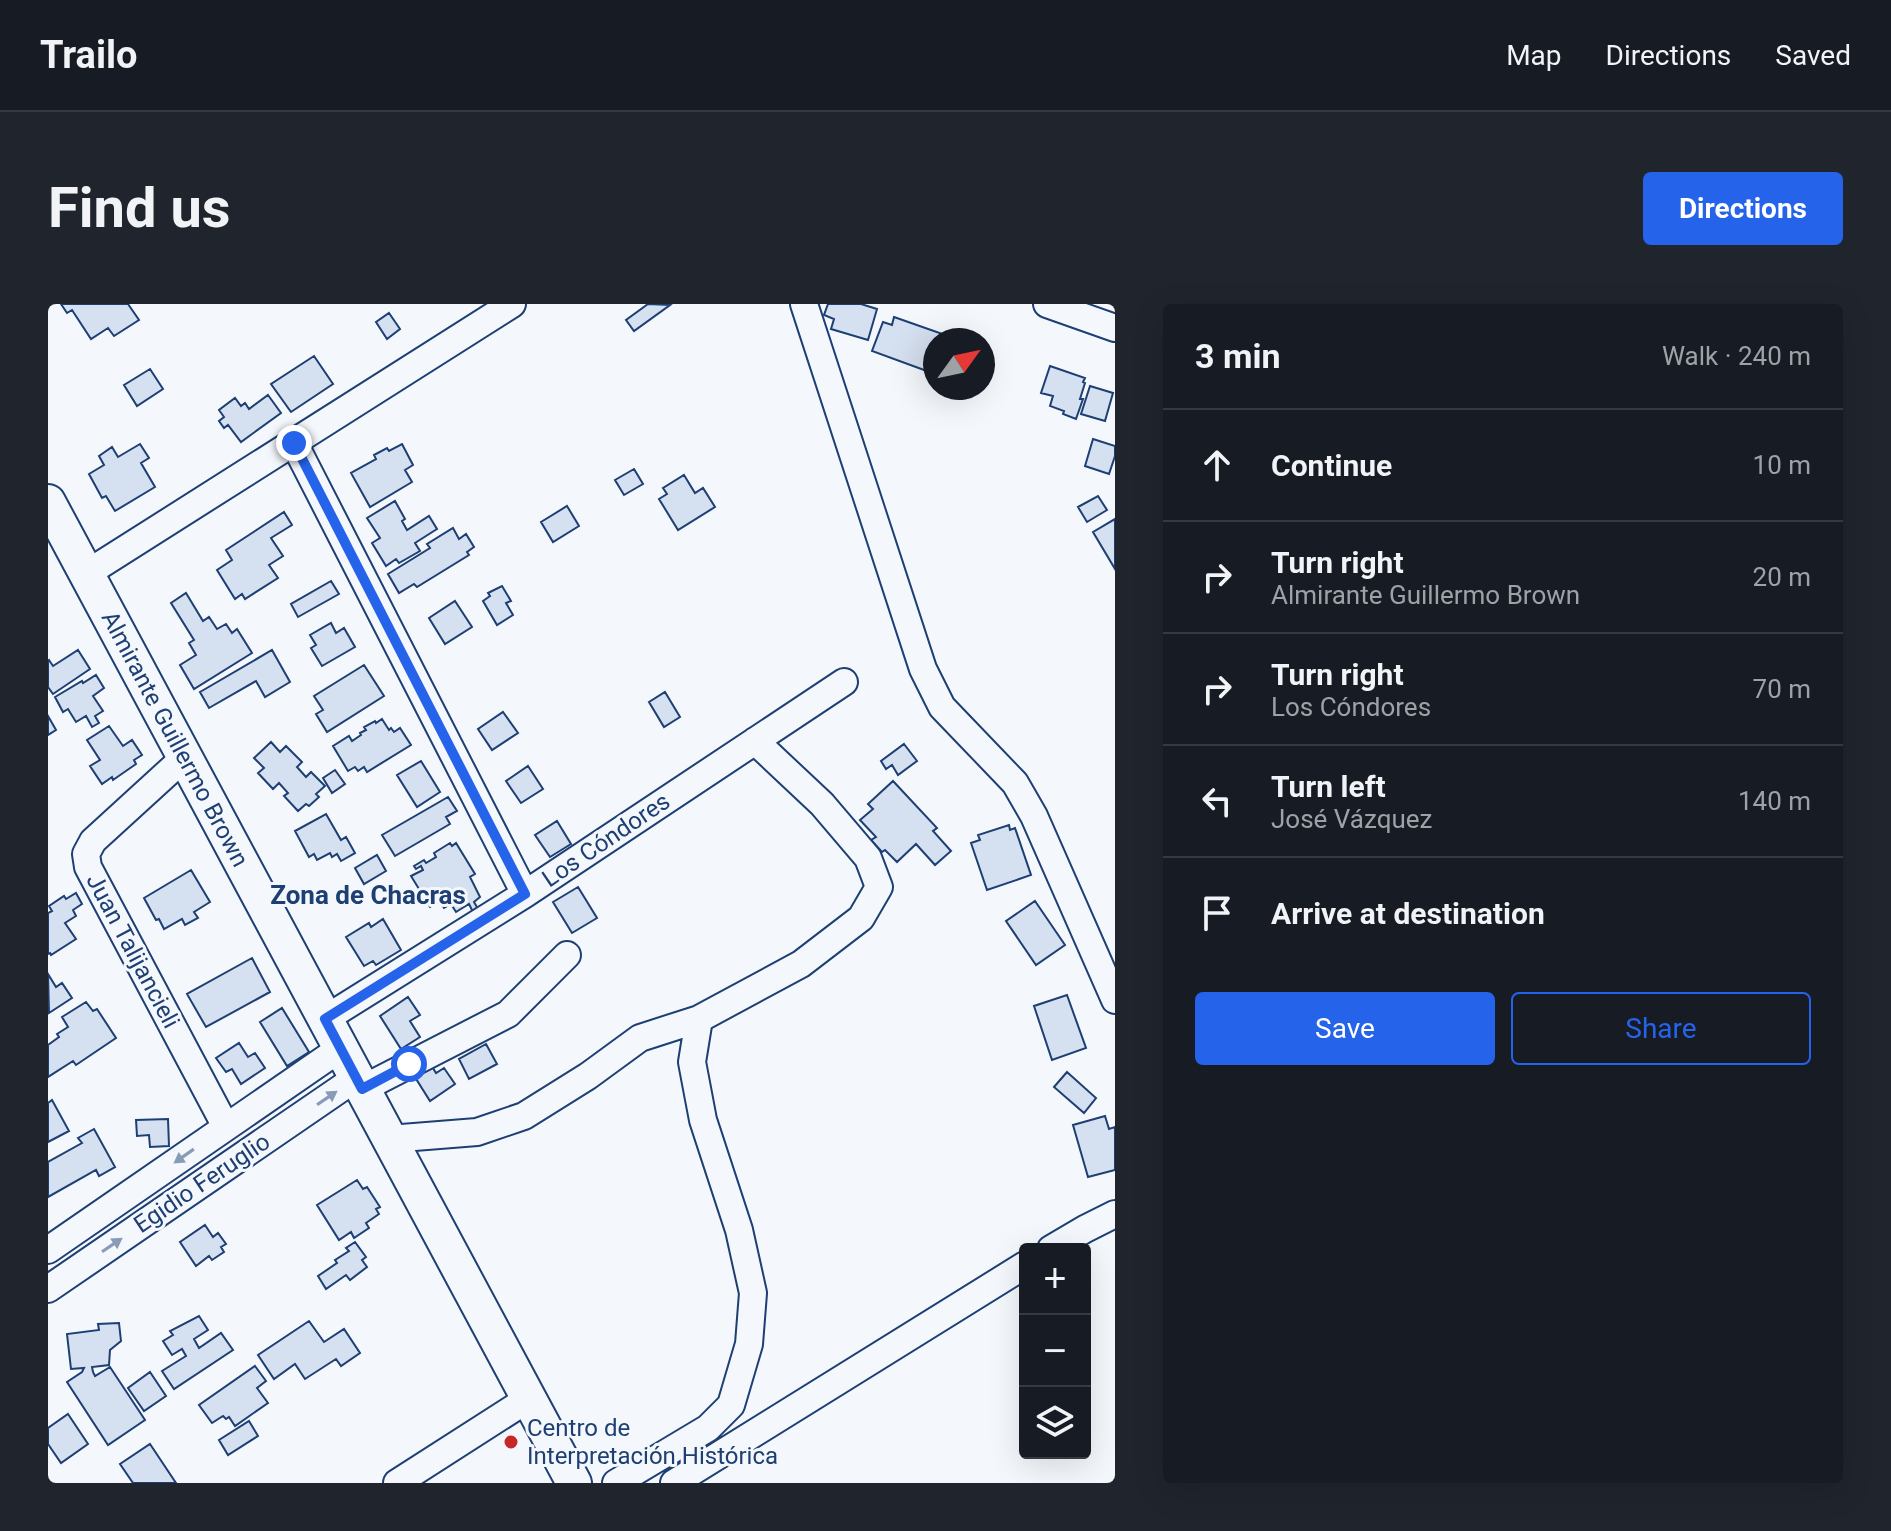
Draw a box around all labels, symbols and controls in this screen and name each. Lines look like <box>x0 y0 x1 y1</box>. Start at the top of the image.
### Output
text: Trailo <box>40 33 137 77</box>
text: Map <box>1506 39 1562 72</box>
text: Directions <box>1606 39 1731 72</box>
text: Saved <box>1775 39 1851 72</box>
button: Directions <box>1643 172 1843 245</box>
text: Find us <box>48 175 231 241</box>
north arrow <box>923 328 995 400</box>
text: 3 min <box>1195 336 1280 376</box>
text: Walk · 240 m <box>1662 341 1811 371</box>
route end <box>276 425 312 461</box>
icon: ahead <box>1195 443 1239 487</box>
text: Continue <box>1271 448 1392 483</box>
text: 10 m <box>1753 450 1811 480</box>
text: Turn right <box>1271 545 1404 580</box>
icon: right <box>1195 555 1239 599</box>
text: 20 m <box>1753 562 1811 592</box>
text: Almirante Guillermo Brown <box>1271 580 1580 610</box>
street label: Almirante Guillermo Brown <box>96 606 254 872</box>
text: Turn right <box>1271 657 1404 692</box>
icon: right <box>1195 667 1239 711</box>
text: 70 m <box>1753 674 1811 704</box>
text: Los Cóndores <box>1271 692 1431 722</box>
text: Turn left <box>1271 769 1386 804</box>
icon: left <box>1195 779 1239 823</box>
text: 140 m <box>1738 786 1811 816</box>
street label: Los Cóndores <box>537 787 675 893</box>
text: José Vázquez <box>1271 804 1432 834</box>
street label: Juan Talijancieli <box>81 869 185 1033</box>
district label: Zona de Chacras <box>270 880 466 910</box>
icon: arrive <box>1195 891 1239 935</box>
text: Arrive at destination <box>1271 896 1545 931</box>
button: Save <box>1195 992 1495 1065</box>
button: Share <box>1511 992 1811 1065</box>
route start <box>391 1046 427 1082</box>
one-way arrow <box>316 1091 337 1106</box>
street label: Egidio Feruglio <box>129 1127 275 1239</box>
one-way arrow <box>174 1148 195 1163</box>
one-way arrow <box>102 1238 123 1253</box>
map controls <box>1019 1243 1091 1459</box>
button: + <box>1019 1243 1091 1315</box>
button: − <box>1019 1315 1091 1387</box>
button: layers <box>1019 1387 1091 1459</box>
place label: Centro de Interpretación Histórica <box>527 1414 778 1470</box>
marker: Centro de Interpretación Histórica <box>502 1433 520 1451</box>

